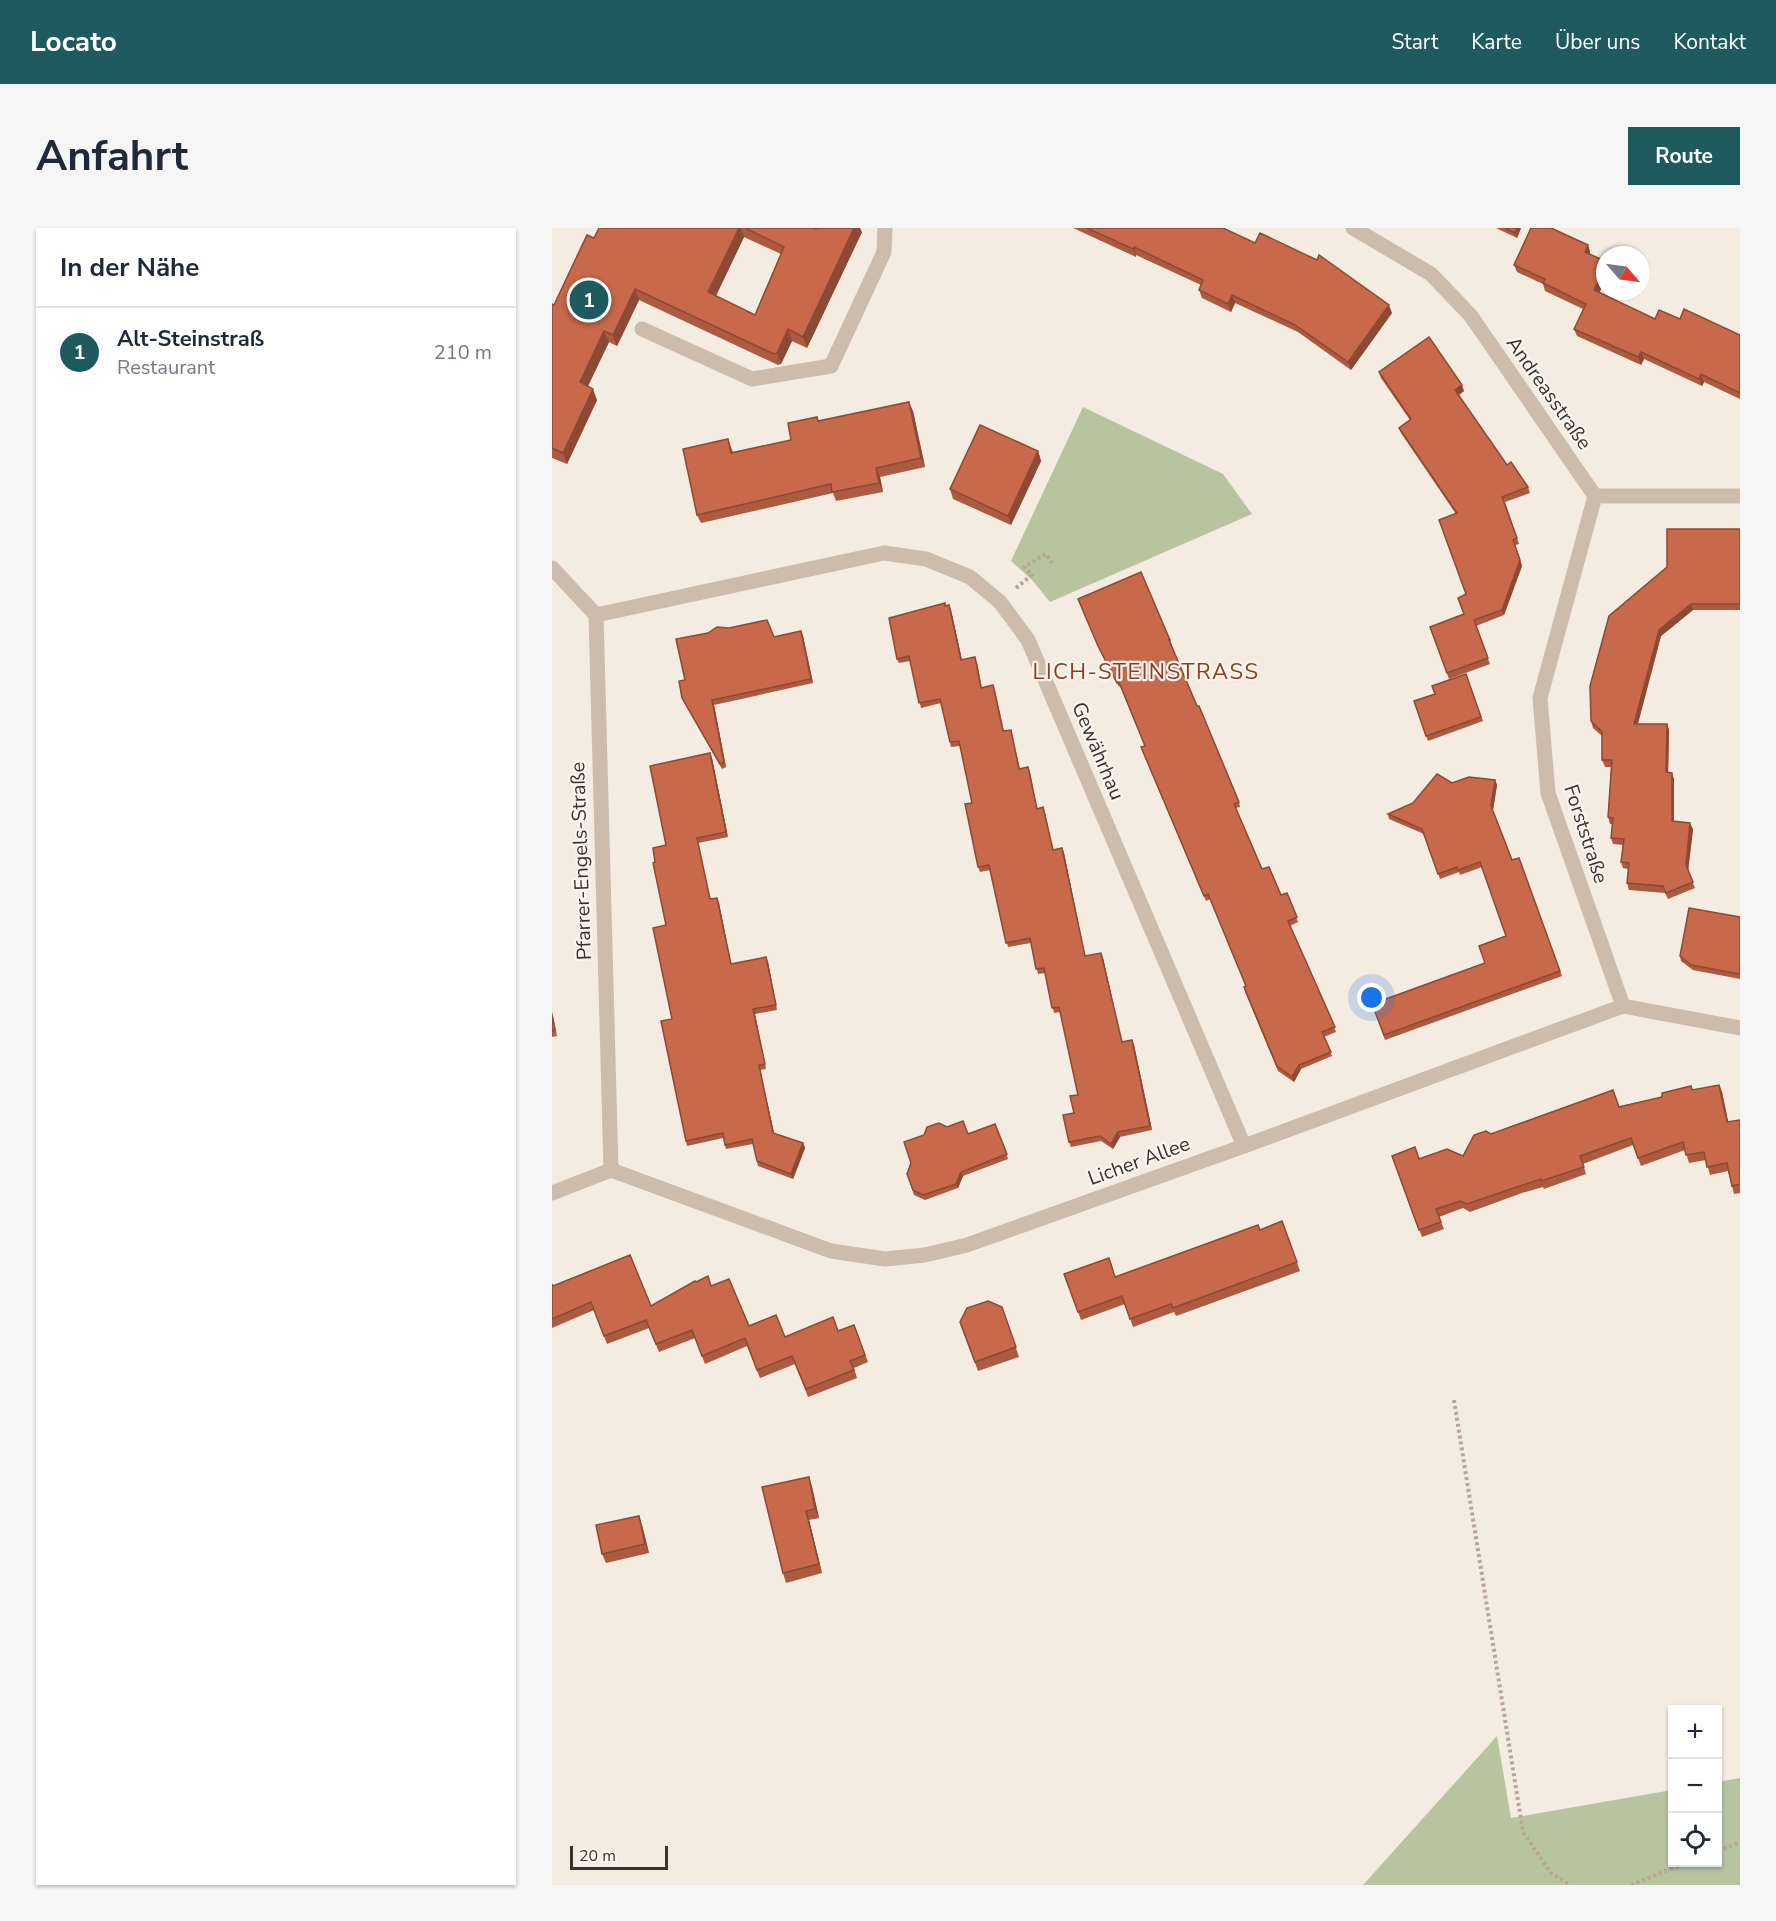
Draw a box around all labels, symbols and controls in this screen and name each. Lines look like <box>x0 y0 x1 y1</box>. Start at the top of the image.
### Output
text: Locato <box>30 23 117 61</box>
text: Start <box>1391 28 1438 56</box>
text: Karte <box>1471 28 1522 56</box>
text: Über uns <box>1555 28 1640 56</box>
text: Kontakt <box>1673 28 1746 56</box>
button: Route <box>1628 127 1740 185</box>
text: Anfahrt <box>36 128 188 185</box>
north arrow <box>1596 246 1650 300</box>
text: In der Nähe <box>60 250 199 285</box>
pin: 1 <box>570 278 609 322</box>
text: Alt-Steinstraß <box>117 324 264 354</box>
street label: Andreasstraße <box>1500 331 1598 455</box>
text: 1 <box>74 339 86 366</box>
text: 210 m <box>434 339 492 366</box>
text: Restaurant <box>117 354 215 381</box>
district label: LICH-STEINSTRASS <box>1032 657 1260 687</box>
street label: Gewährhau <box>1065 698 1131 804</box>
street label: Pfarrer-Engels-Straße <box>564 761 598 961</box>
street label: Forststraße <box>1557 781 1615 887</box>
your location <box>1357 983 1386 1012</box>
street label: Licher Allee <box>1084 1130 1194 1192</box>
map controls <box>1668 1705 1722 1867</box>
button: + <box>1668 1705 1722 1759</box>
button: − <box>1668 1759 1722 1813</box>
button: locate <box>1668 1813 1722 1867</box>
scale bar <box>570 1843 668 1870</box>
text: 20 m <box>579 1845 616 1867</box>

